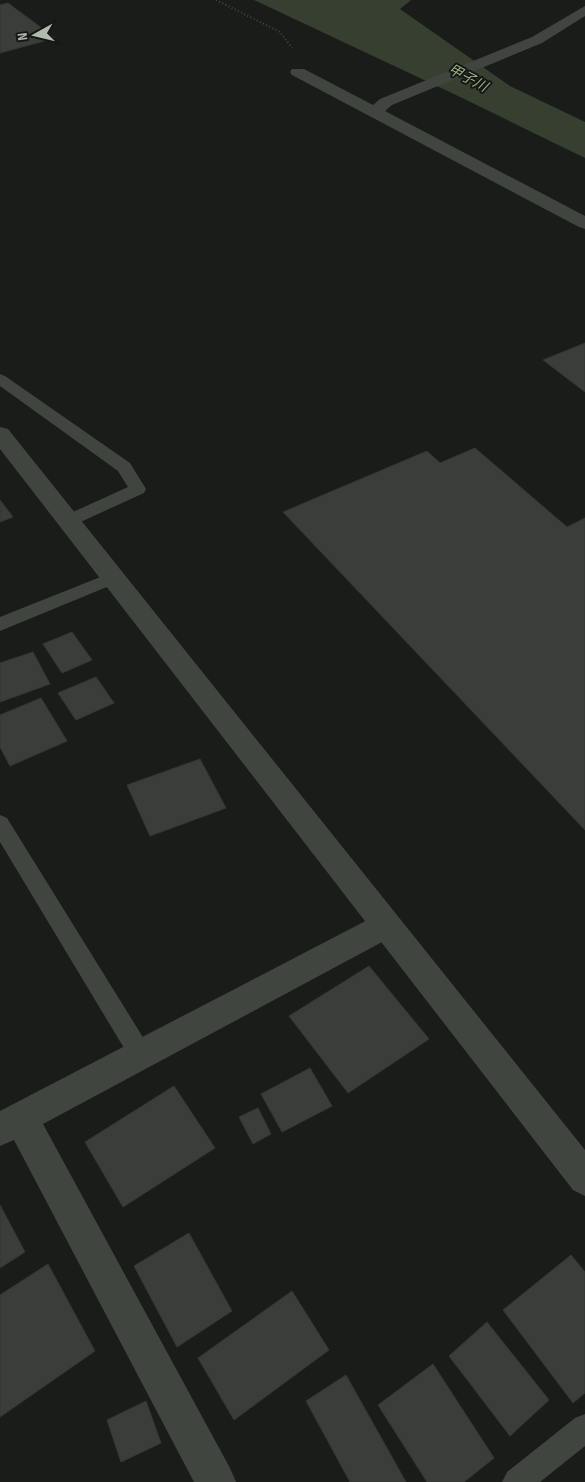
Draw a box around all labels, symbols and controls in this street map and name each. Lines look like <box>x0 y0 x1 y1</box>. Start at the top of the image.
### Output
north arrow <box>10 10 60 60</box>
text: N <box>14 32 32 42</box>
water label: 甲子川 <box>445 61 492 96</box>

